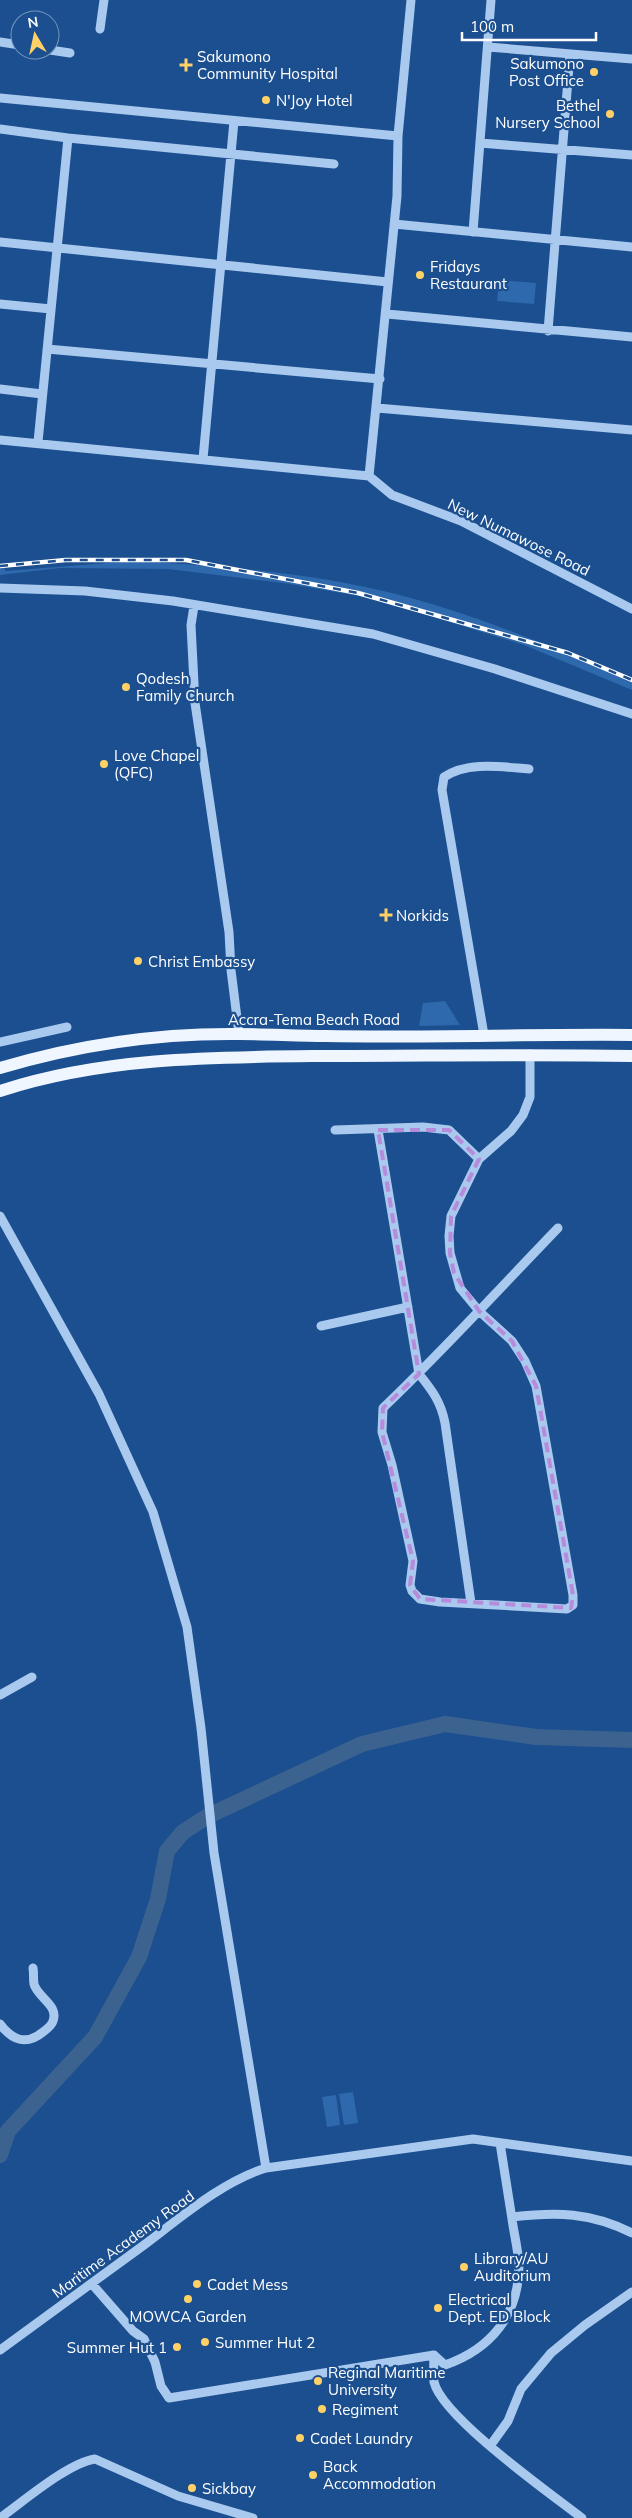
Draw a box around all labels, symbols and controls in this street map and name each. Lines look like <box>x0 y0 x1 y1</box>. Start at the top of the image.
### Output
north arrow <box>10 10 60 60</box>
scale bar <box>462 10 596 42</box>
text: N <box>26 12 40 32</box>
text: 100 m <box>470 17 514 36</box>
place label: Sakumono Community Hospital <box>197 47 338 83</box>
place label: Sakumono Post Office <box>509 54 584 90</box>
marker: Sakumono Community Hospital <box>179 58 193 72</box>
marker: Sakumono Post Office <box>588 66 600 78</box>
place label: N'Joy Hotel <box>276 91 353 110</box>
marker: N'Joy Hotel <box>260 94 272 106</box>
place label: Bethel Nursery School <box>495 96 600 132</box>
marker: Bethel Nursery School <box>604 108 616 120</box>
place label: Fridays Restaurant <box>430 257 507 293</box>
marker: Fridays Restaurant <box>414 269 426 281</box>
street label: New Numawose Road <box>445 494 593 580</box>
place label: Qodesh Family Church <box>136 669 235 705</box>
marker: Qodesh Family Church <box>120 681 132 693</box>
place label: Love Chapel (QFC) <box>114 746 199 782</box>
marker: Love Chapel (QFC) <box>98 758 110 770</box>
place label: Norkids <box>396 906 449 925</box>
marker: Norkids <box>380 909 392 921</box>
place label: Christ Embassy <box>148 952 255 971</box>
marker: Christ Embassy <box>132 955 144 967</box>
street label: Accra-Tema Beach Road <box>228 1010 400 1029</box>
street label: Maritime Academy Road <box>48 2186 198 2302</box>
place label: Library/AU Auditorium <box>474 2249 551 2285</box>
marker: Library/AU Auditorium <box>458 2261 470 2273</box>
place label: Cadet Mess <box>207 2275 288 2294</box>
marker: Cadet Mess <box>191 2278 203 2290</box>
place label: Electrical Dept. ED Block <box>448 2290 551 2326</box>
marker: MOWCA Garden <box>182 2293 194 2305</box>
marker: Electrical Dept. ED Block <box>432 2302 444 2314</box>
place label: MOWCA Garden <box>130 2307 246 2326</box>
place label: Summer Hut 2 <box>215 2333 315 2352</box>
marker: Summer Hut 2 <box>199 2336 211 2348</box>
place label: Summer Hut 1 <box>67 2338 167 2357</box>
marker: Summer Hut 1 <box>171 2341 183 2353</box>
place label: Reginal Maritime University <box>328 2363 445 2399</box>
marker: Reginal Maritime University <box>312 2375 324 2387</box>
place label: Regiment <box>332 2400 398 2419</box>
marker: Regiment <box>316 2403 328 2415</box>
place label: Cadet Laundry <box>310 2429 413 2448</box>
marker: Cadet Laundry <box>294 2432 306 2444</box>
place label: Back Accommodation <box>323 2457 436 2493</box>
marker: Back Accommodation <box>307 2469 319 2481</box>
place label: Sickbay <box>202 2479 256 2498</box>
marker: Sickbay <box>186 2482 198 2494</box>

